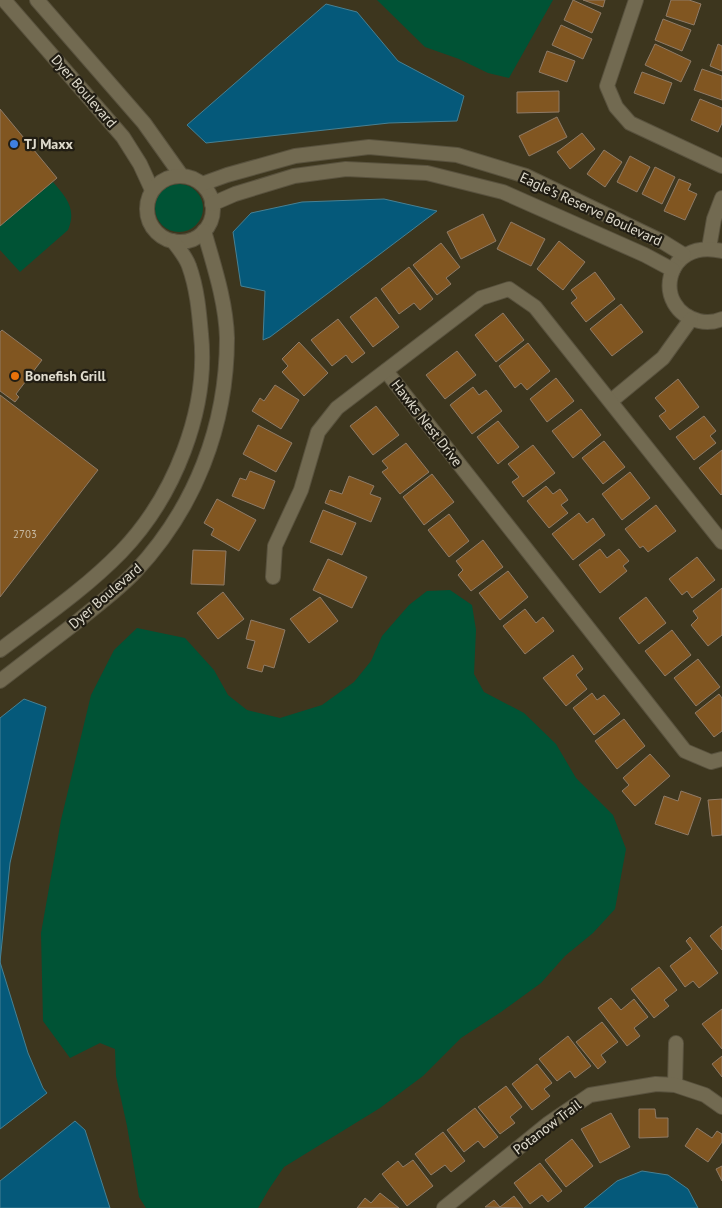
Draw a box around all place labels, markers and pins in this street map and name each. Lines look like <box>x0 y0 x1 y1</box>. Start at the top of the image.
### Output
place label: TJ Maxx <box>24 135 74 153</box>
marker: TJ Maxx <box>8 138 20 150</box>
place label: Bonefish Grill <box>25 367 106 385</box>
marker: Bonefish Grill <box>9 370 21 382</box>

